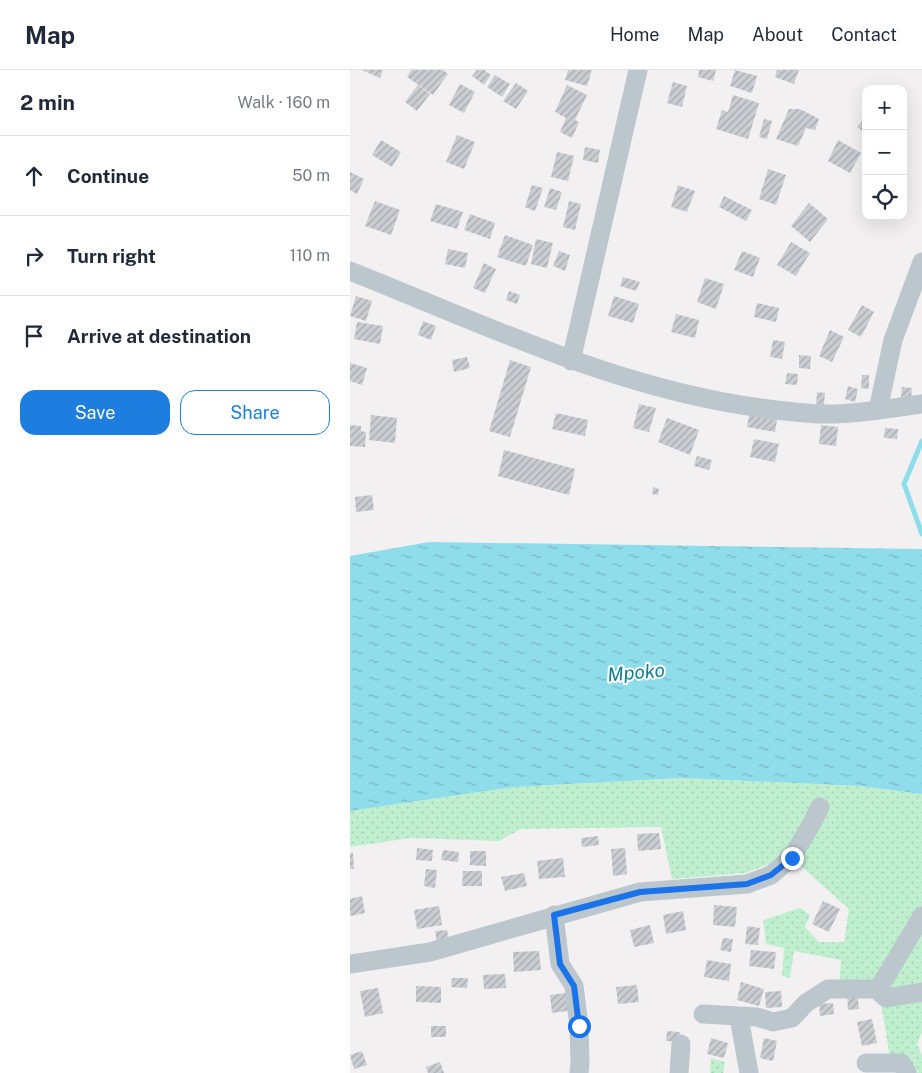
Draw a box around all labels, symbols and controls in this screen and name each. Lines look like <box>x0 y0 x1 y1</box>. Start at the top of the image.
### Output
text: Map <box>25 21 75 49</box>
text: Home <box>610 24 660 45</box>
text: Map <box>688 24 724 45</box>
text: About <box>752 24 803 45</box>
text: Contact <box>831 24 897 45</box>
map controls <box>862 85 907 220</box>
button: + <box>862 85 907 130</box>
text: 2 min <box>20 90 75 115</box>
text: Walk · 160 m <box>238 93 330 112</box>
button: − <box>862 130 907 175</box>
icon: ahead <box>20 162 48 190</box>
text: Continue <box>67 165 149 187</box>
text: 50 m <box>292 166 330 185</box>
button: locate <box>862 175 907 220</box>
icon: right <box>20 242 48 270</box>
text: Turn right <box>67 245 156 267</box>
text: 110 m <box>289 246 330 265</box>
icon: arrive <box>20 322 48 350</box>
text: Arrive at destination <box>67 325 251 347</box>
button: Save <box>20 390 170 435</box>
button: Share <box>180 390 330 435</box>
water label: Mpoko <box>606 659 666 685</box>
route end <box>781 847 804 870</box>
route start <box>568 1015 591 1038</box>

